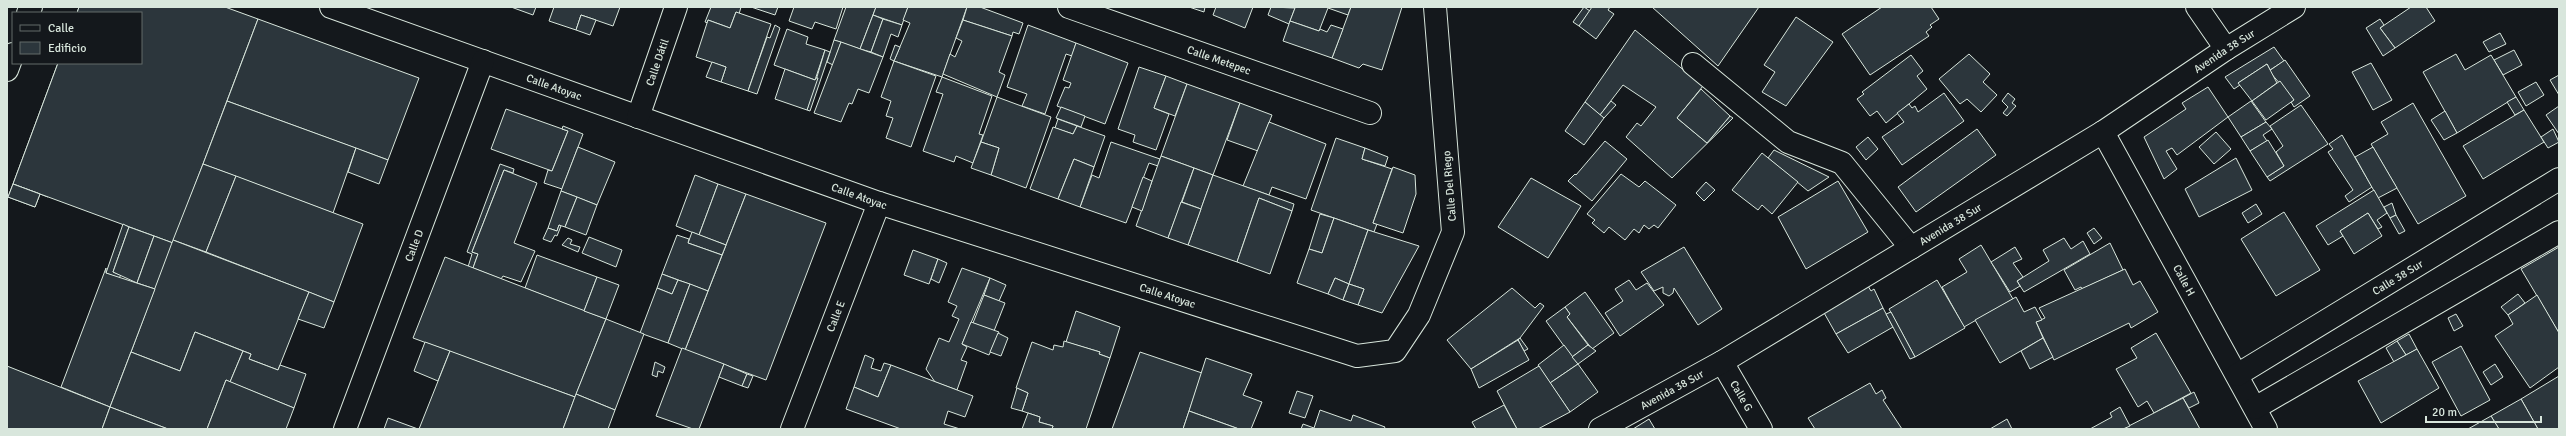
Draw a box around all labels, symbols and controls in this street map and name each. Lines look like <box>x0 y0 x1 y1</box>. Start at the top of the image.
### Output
legend <box>12 12 142 64</box>
text: Calle <box>48 21 74 36</box>
street label: Avenida 38 Sur <box>2191 27 2257 76</box>
street label: Calle Dátil <box>643 37 672 88</box>
text: Edificio <box>48 41 86 56</box>
street label: Calle Metepec <box>1185 43 1252 77</box>
street label: Calle Atoyac <box>525 71 583 103</box>
street label: Calle Del Riego <box>1440 150 1459 222</box>
street label: Calle Atoyac <box>830 181 888 212</box>
street label: Avenida 38 Sur <box>1917 201 1984 248</box>
street label: Calle D <box>402 228 426 264</box>
street label: Calle 38 Sur <box>2370 257 2426 298</box>
street label: Calle H <box>2170 262 2198 298</box>
street label: Calle Atoyac <box>1138 281 1197 311</box>
street label: Calle E <box>824 299 848 334</box>
street label: Avenida 38 Sur <box>1638 367 1706 413</box>
street label: Calle G <box>1727 378 1755 414</box>
scale bar <box>2426 398 2541 424</box>
text: 20 m <box>2432 405 2457 420</box>

